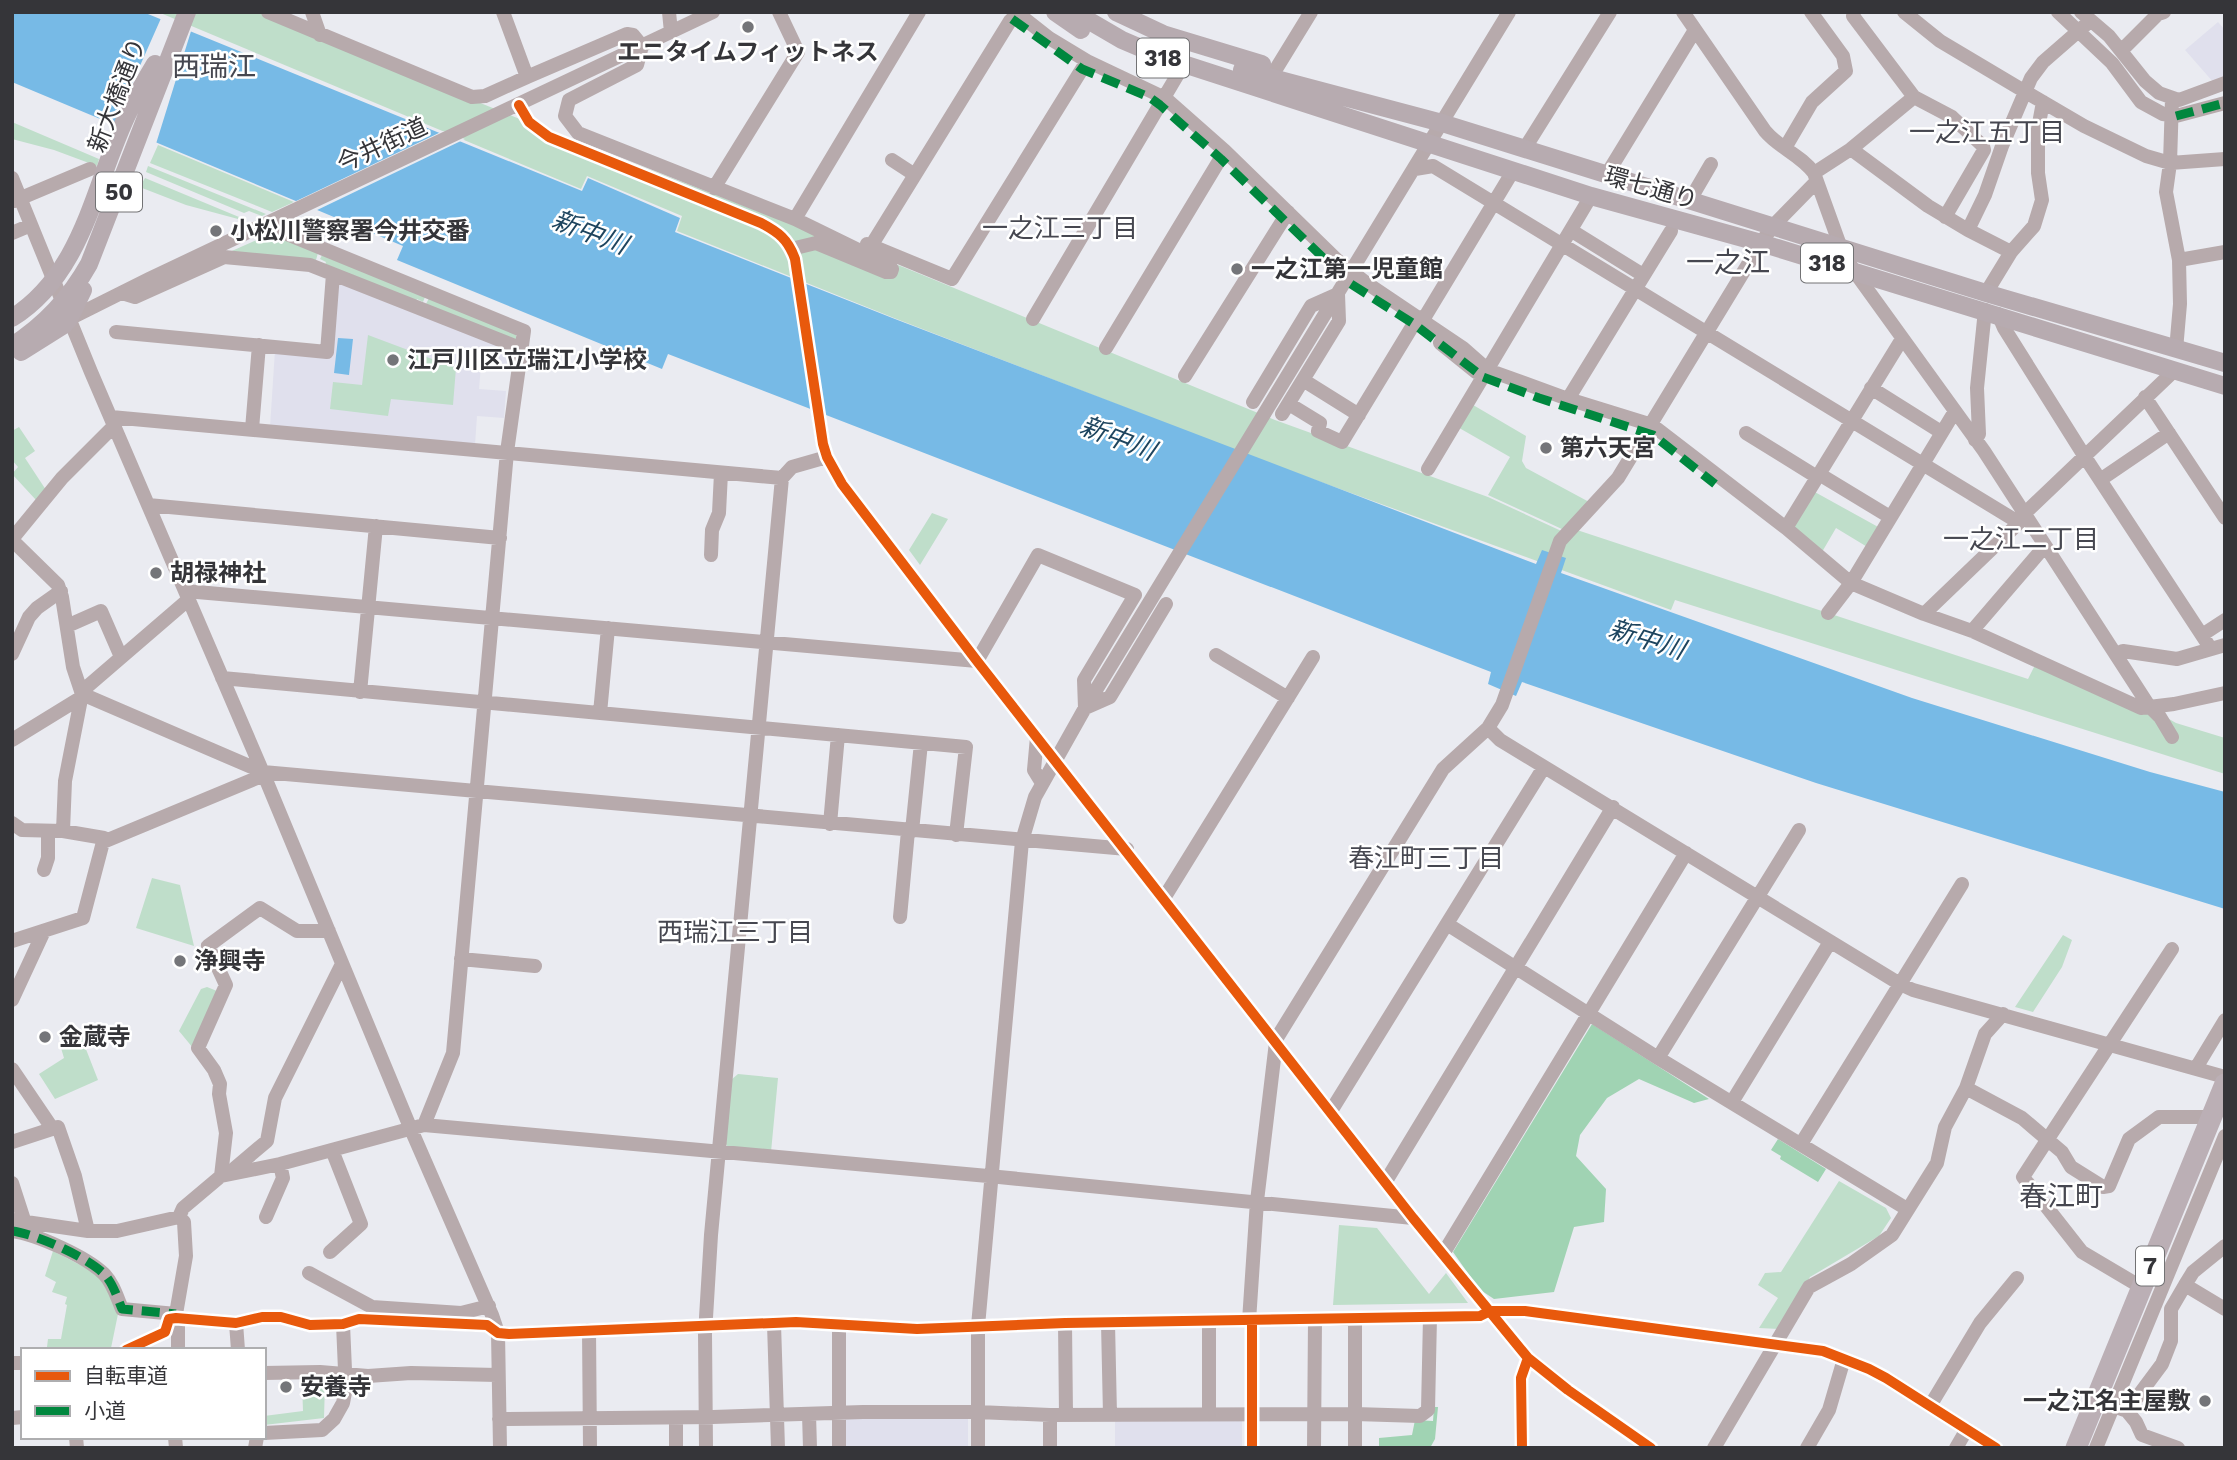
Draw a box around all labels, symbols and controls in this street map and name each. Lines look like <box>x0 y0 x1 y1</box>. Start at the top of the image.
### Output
marker: エニタイムフィットネス <box>740 19 756 35</box>
street label: 新大橋通り <box>82 34 152 156</box>
place label: エニタイムフィットネス <box>617 38 879 66</box>
road number: 318 <box>1137 39 1189 78</box>
district label: 西瑞江 <box>172 50 256 83</box>
street label: 今井街道 <box>333 112 431 178</box>
district label: 一之江五丁目 <box>1909 117 2065 147</box>
street label: 環七通り <box>1601 161 1701 215</box>
road number: 50 <box>96 172 142 211</box>
water label: 新中川 <box>548 204 635 261</box>
district label: 一之江三丁目 <box>982 213 1138 243</box>
place label: 小松川警察署今井交番 <box>230 217 470 245</box>
marker: 小松川警察署今井交番 <box>208 223 224 239</box>
road number: 318 <box>1801 244 1853 282</box>
district label: 一之江 <box>1686 246 1770 279</box>
place label: 一之江第一児童館 <box>1251 255 1443 283</box>
marker: 一之江第一児童館 <box>1229 261 1245 277</box>
place label: 江戸川区立瑞江小学校 <box>407 346 647 374</box>
marker: 江戸川区立瑞江小学校 <box>385 352 401 368</box>
water label: 新中川 <box>1076 410 1163 467</box>
place label: 第六天宮 <box>1560 434 1656 462</box>
marker: 第六天宮 <box>1538 440 1554 456</box>
district label: 一之江二丁目 <box>1943 524 2099 554</box>
place label: 胡禄神社 <box>170 559 266 587</box>
marker: 胡禄神社 <box>148 565 164 581</box>
water label: 新中川 <box>1605 613 1692 666</box>
district label: 春江町三丁目 <box>1348 843 1504 873</box>
district label: 西瑞江三丁目 <box>657 917 813 947</box>
place label: 浄興寺 <box>194 947 266 975</box>
marker: 浄興寺 <box>172 953 188 969</box>
place label: 金蔵寺 <box>59 1023 131 1051</box>
marker: 金蔵寺 <box>37 1029 53 1045</box>
district label: 春江町 <box>2019 1180 2103 1213</box>
road number: 7 <box>2136 1246 2164 1286</box>
legend <box>21 1348 266 1439</box>
text: 自転車道 <box>84 1363 168 1388</box>
place label: 安養寺 <box>300 1373 372 1401</box>
marker: 安養寺 <box>278 1379 294 1395</box>
place label: 一之江名主屋敷 <box>2023 1387 2191 1415</box>
marker: 一之江名主屋敷 <box>2197 1393 2213 1409</box>
text: 小道 <box>84 1398 126 1423</box>

